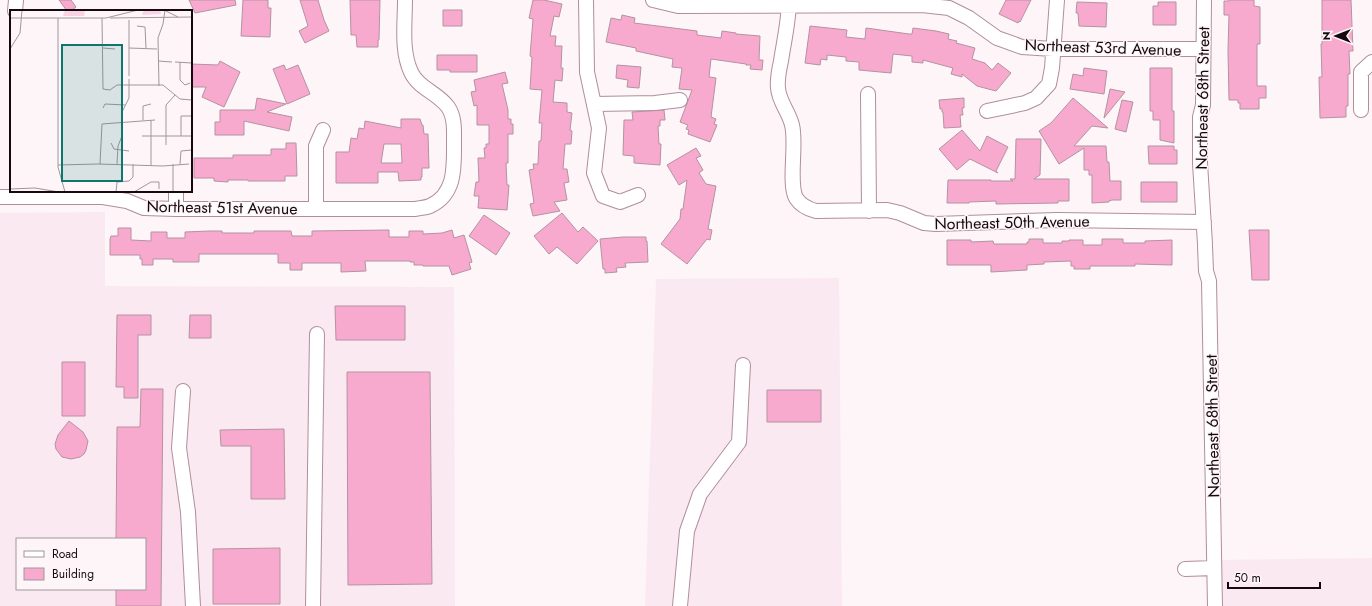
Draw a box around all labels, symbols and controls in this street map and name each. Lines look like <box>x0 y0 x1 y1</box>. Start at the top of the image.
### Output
inset map <box>10 10 192 192</box>
north arrow <box>1316 16 1356 56</box>
street label: Northeast 68th Street <box>1190 26 1215 170</box>
text: N <box>1318 32 1334 40</box>
street label: Northeast 53rd Avenue <box>1024 33 1182 62</box>
street label: Northeast 51st Avenue <box>146 195 298 220</box>
street label: Northeast 50th Avenue <box>934 210 1090 235</box>
street label: Northeast 68th Street <box>1200 354 1225 498</box>
legend <box>16 538 146 590</box>
text: Road <box>52 545 78 563</box>
scale bar <box>1228 564 1320 590</box>
text: Building <box>52 565 94 583</box>
text: 50 m <box>1234 569 1261 587</box>

